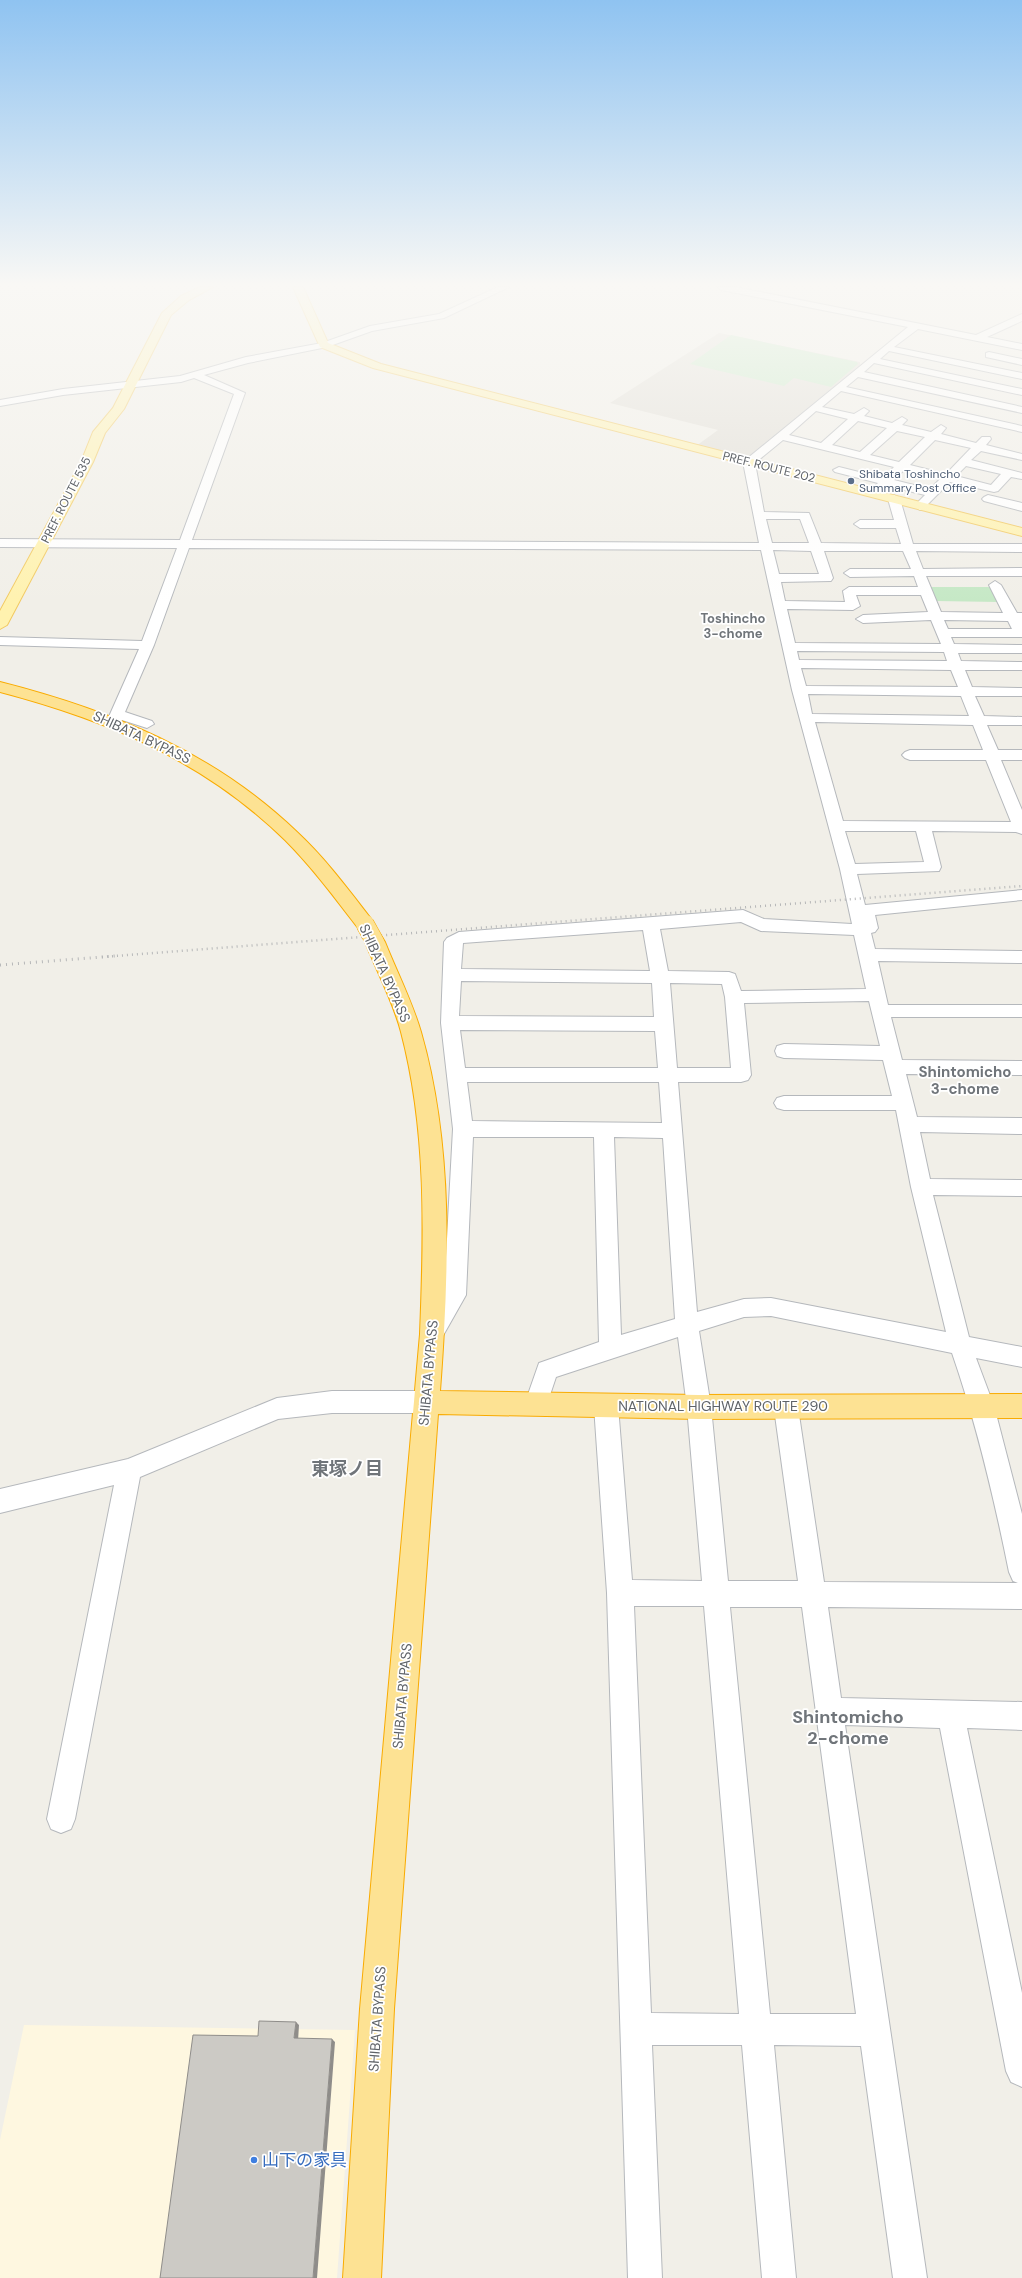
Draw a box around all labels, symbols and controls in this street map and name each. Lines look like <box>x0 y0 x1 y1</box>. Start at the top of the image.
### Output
street label: PREF. ROUTE 202 <box>721 448 817 486</box>
street label: PREF. ROUTE 535 <box>37 454 95 546</box>
place label: Shibata Toshincho Summary Post Office <box>859 466 976 496</box>
marker: Shibata Toshincho Summary Post Office <box>846 476 856 486</box>
district label: Toshincho 3-chome <box>701 610 766 642</box>
street label: SHIBATA BYPASS <box>90 707 194 767</box>
street label: SHIBATA BYPASS <box>355 921 415 1025</box>
district label: Shintomicho 3-chome <box>919 1062 1011 1099</box>
street label: SHIBATA BYPASS <box>414 1320 442 1426</box>
street label: NATIONAL HIGHWAY ROUTE 290 <box>618 1397 828 1415</box>
district label: 東塚ノ目 <box>311 1457 383 1481</box>
street label: SHIBATA BYPASS <box>388 1643 416 1749</box>
district label: Shintomicho 2-chome <box>792 1705 904 1750</box>
street label: SHIBATA BYPASS <box>364 1966 390 2072</box>
place label: 山下の家具 <box>262 2149 347 2171</box>
marker: 山下の家具 <box>249 2155 259 2165</box>

